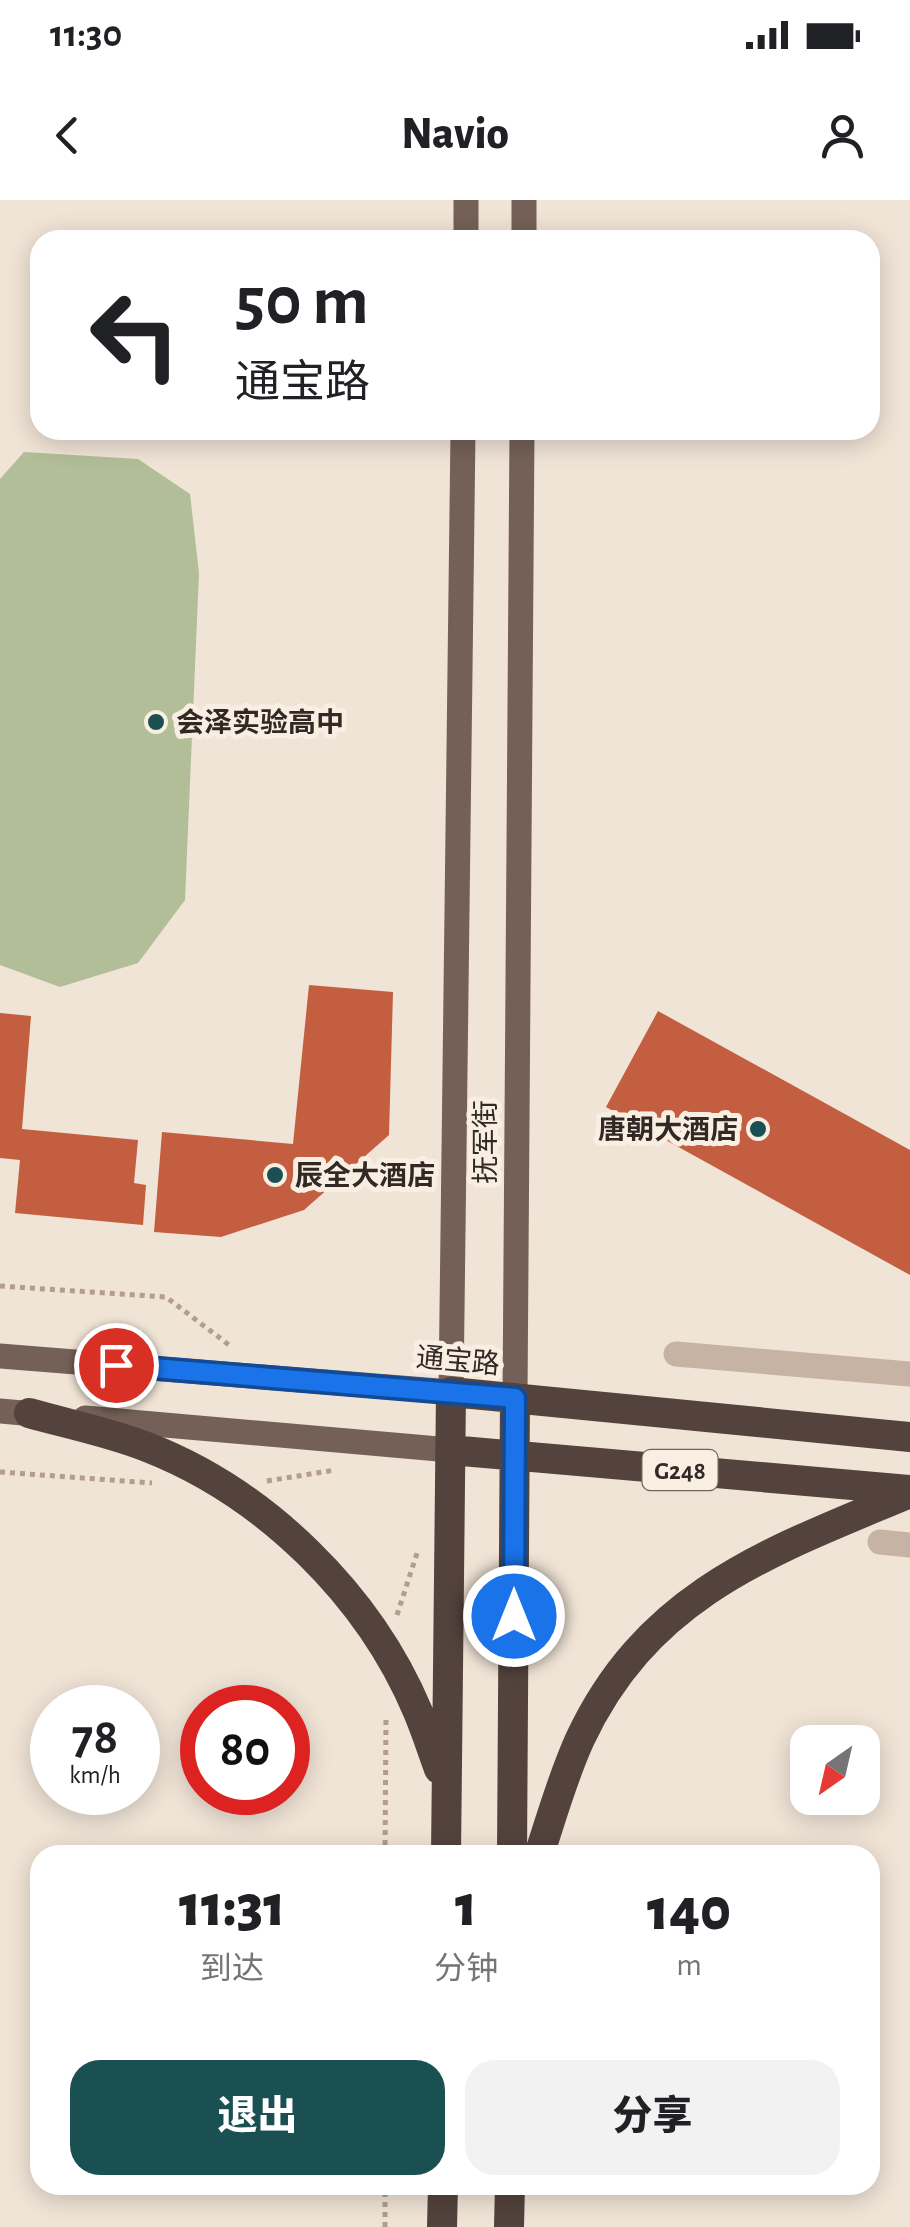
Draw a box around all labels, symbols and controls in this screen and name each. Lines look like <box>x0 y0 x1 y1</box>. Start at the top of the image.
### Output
text: 11:30 <box>50 16 122 54</box>
icon: back <box>40 108 95 163</box>
icon: person <box>815 108 870 163</box>
text: Navio <box>401 112 509 157</box>
text: 50 m <box>235 267 369 337</box>
icon: left <box>70 270 200 400</box>
text: 通宝路 <box>235 361 370 406</box>
place label: 会泽实验高中 <box>176 707 344 738</box>
marker: 会泽实验高中 <box>145 711 167 733</box>
street label: 抚军街 <box>471 1100 501 1184</box>
place label: 唐朝大酒店 <box>598 1114 738 1145</box>
marker: 唐朝大酒店 <box>747 1118 769 1140</box>
place label: 辰全大酒店 <box>295 1160 435 1191</box>
marker: 辰全大酒店 <box>264 1164 286 1186</box>
pin <box>74 1323 159 1408</box>
icon: arrive <box>89 1338 144 1393</box>
street label: 通宝路 <box>415 1342 501 1380</box>
road number: G248 <box>642 1450 718 1490</box>
position arrow <box>462 1564 566 1668</box>
speed limit sign: 80 <box>180 1685 310 1815</box>
text: 78 <box>72 1713 118 1763</box>
north arrow <box>790 1725 880 1815</box>
map controls <box>790 1725 880 1815</box>
text: km/h <box>69 1763 121 1788</box>
text: 11:31 <box>179 1877 285 1937</box>
text: 1 <box>455 1877 477 1937</box>
text: 140 <box>647 1881 731 1941</box>
text: m <box>676 1949 702 1981</box>
text: 到达 <box>200 1953 264 1985</box>
text: 分钟 <box>434 1953 498 1985</box>
button: 退出 <box>70 2060 445 2175</box>
button: 分享 <box>465 2060 840 2175</box>

